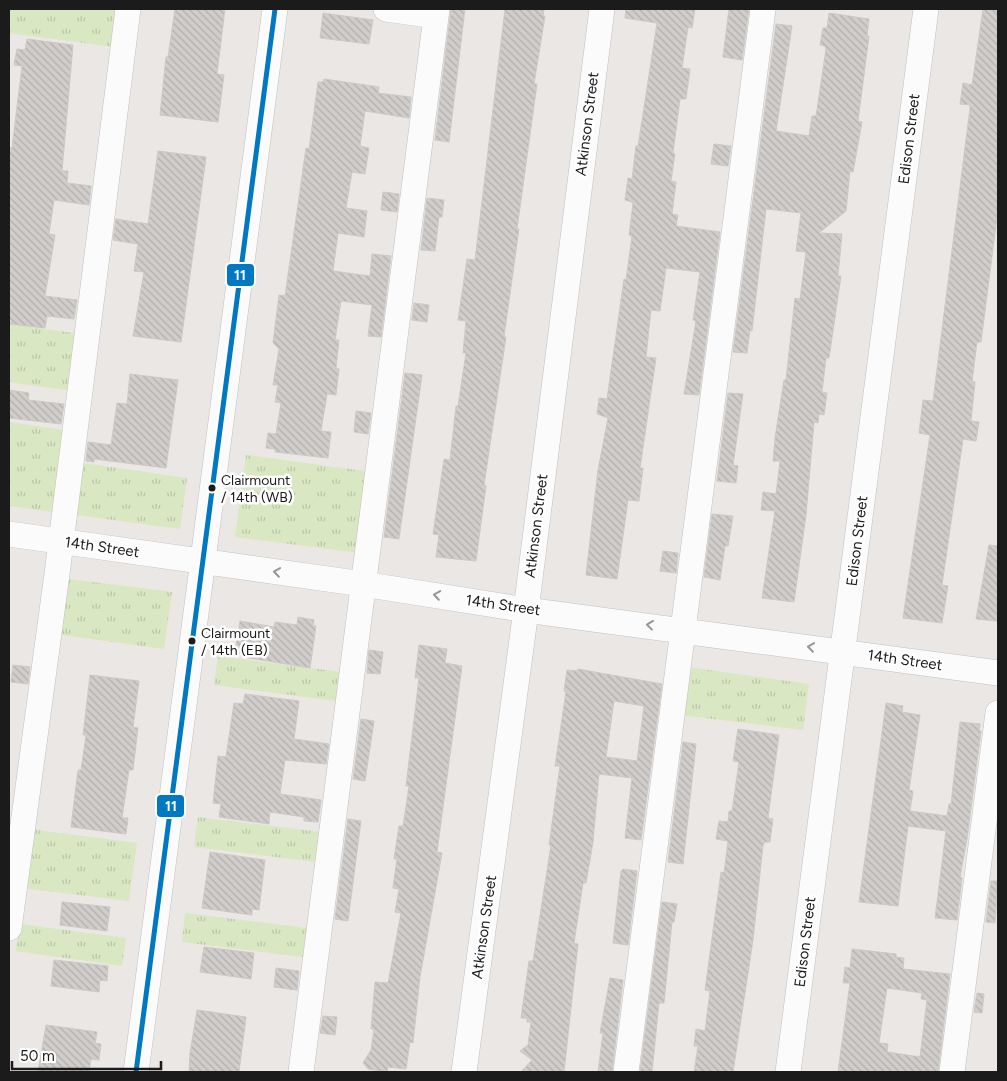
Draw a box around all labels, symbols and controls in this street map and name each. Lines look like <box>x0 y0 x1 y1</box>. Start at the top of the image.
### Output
street label: Atkinson Street <box>572 71 602 177</box>
street label: Edison Street <box>895 92 924 185</box>
line badge: 11 <box>226 263 255 287</box>
text: 11 <box>234 267 246 284</box>
place label: Clairmount / 14th (WB) <box>221 472 293 506</box>
street label: Atkinson Street <box>521 473 551 579</box>
marker: Clairmount / 14th (WB) <box>207 483 217 493</box>
street label: Edison Street <box>843 494 872 587</box>
street label: 14th Street <box>63 533 141 561</box>
one-way arrow <box>272 567 281 577</box>
one-way arrow <box>433 591 442 601</box>
street label: 14th Street <box>464 591 542 619</box>
one-way arrow <box>646 621 655 631</box>
place label: Clairmount / 14th (EB) <box>201 625 270 659</box>
marker: Clairmount / 14th (EB) <box>187 636 197 646</box>
one-way arrow <box>807 642 815 653</box>
street label: 14th Street <box>866 646 944 674</box>
line badge: 11 <box>156 794 185 818</box>
text: 11 <box>165 798 177 815</box>
street label: Atkinson Street <box>468 874 500 980</box>
street label: Edison Street <box>791 895 820 988</box>
scale bar <box>12 1038 161 1070</box>
text: 50 m <box>20 1047 55 1065</box>

